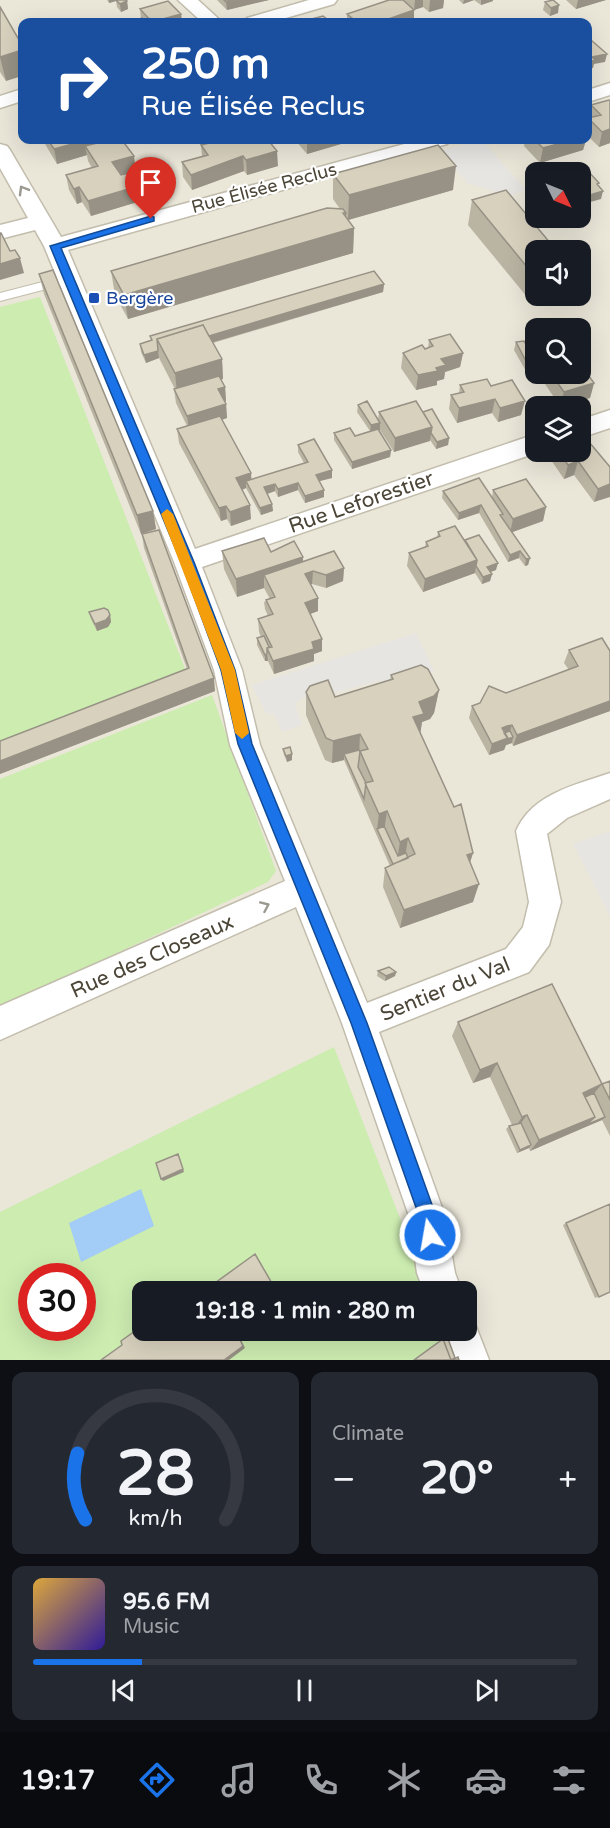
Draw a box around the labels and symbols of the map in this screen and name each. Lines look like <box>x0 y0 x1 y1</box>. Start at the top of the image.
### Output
pin <box>125 157 176 219</box>
street label: Rue Élisée Reclus <box>189 158 339 218</box>
north arrow <box>525 162 591 228</box>
one-way arrow <box>19 186 30 196</box>
place label: Bergère <box>106 287 174 309</box>
marker: Bergère <box>87 291 101 305</box>
street label: Rue Leforestier <box>285 466 437 539</box>
one-way arrow <box>258 901 269 913</box>
street label: Rue des Closeaux <box>67 909 238 1004</box>
street label: Sentier du Val <box>377 952 514 1027</box>
position arrow <box>398 1203 462 1267</box>
speed limit sign: 30 <box>18 1263 96 1341</box>

